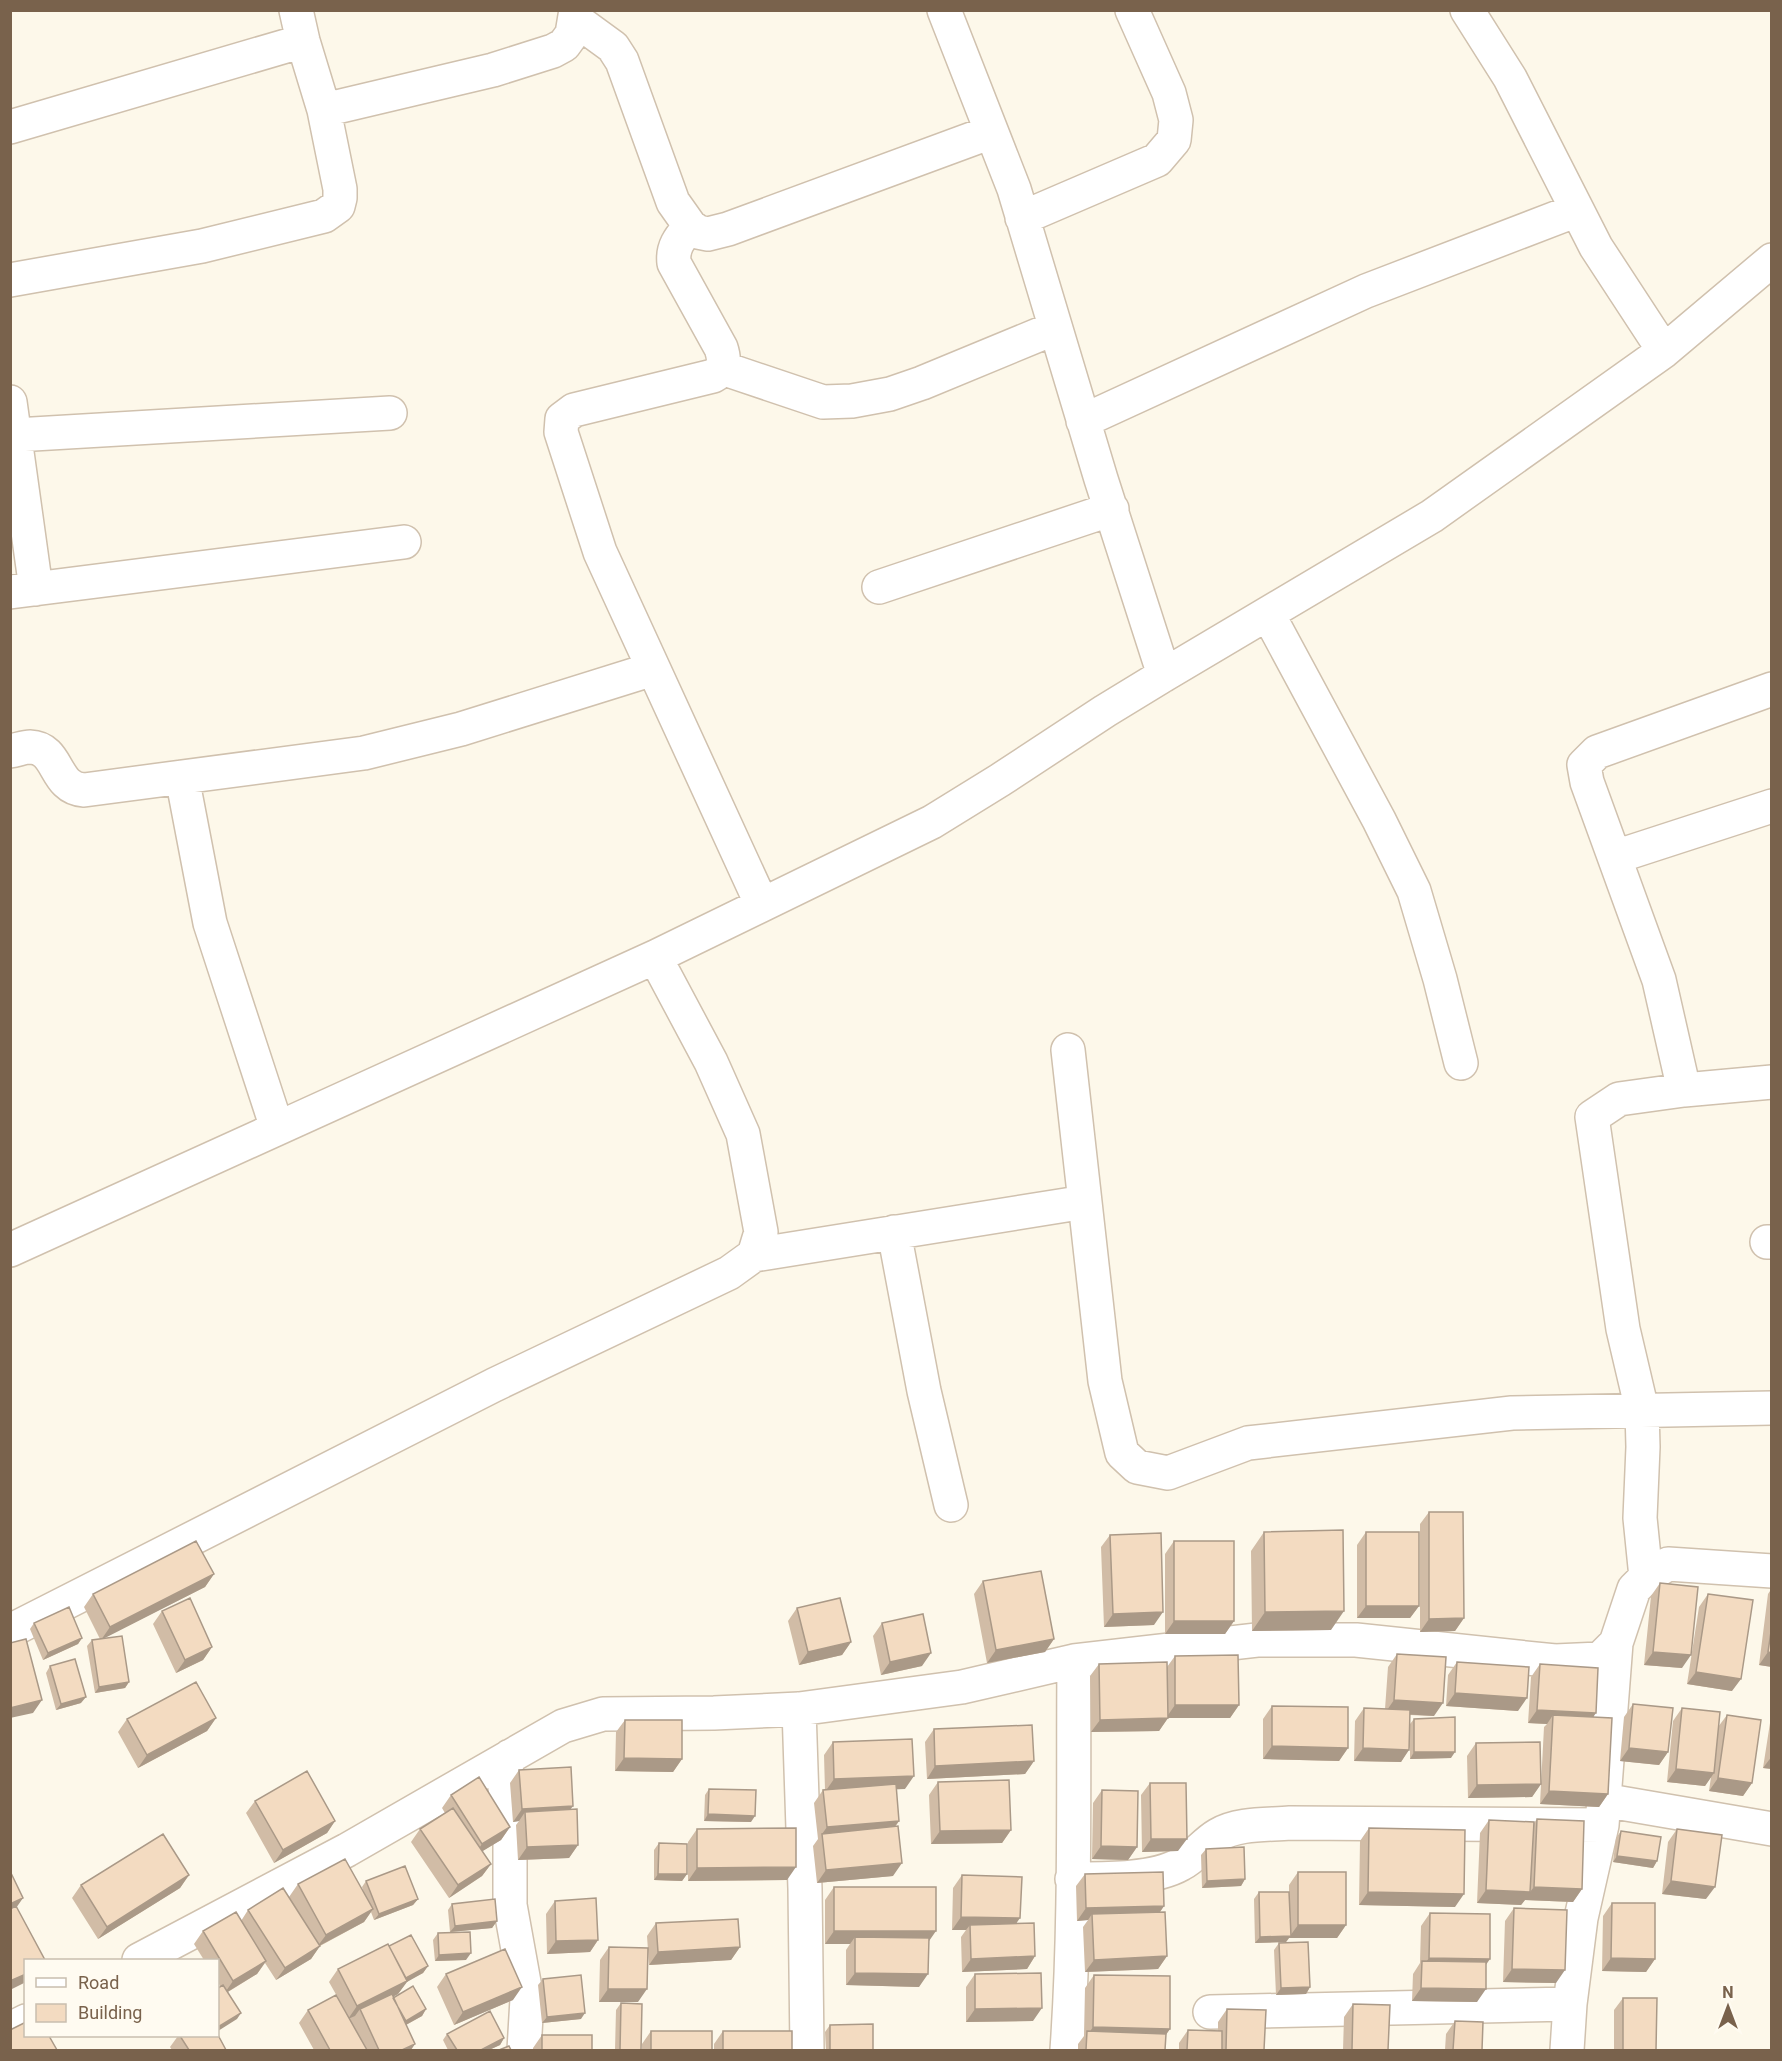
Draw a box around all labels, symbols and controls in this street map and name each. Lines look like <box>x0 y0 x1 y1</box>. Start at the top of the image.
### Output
legend <box>24 1959 219 2037</box>
text: Road <box>78 1972 119 1993</box>
north arrow <box>1698 1977 1758 2037</box>
text: N <box>1722 1983 1734 2002</box>
text: Building <box>78 2002 142 2023</box>

